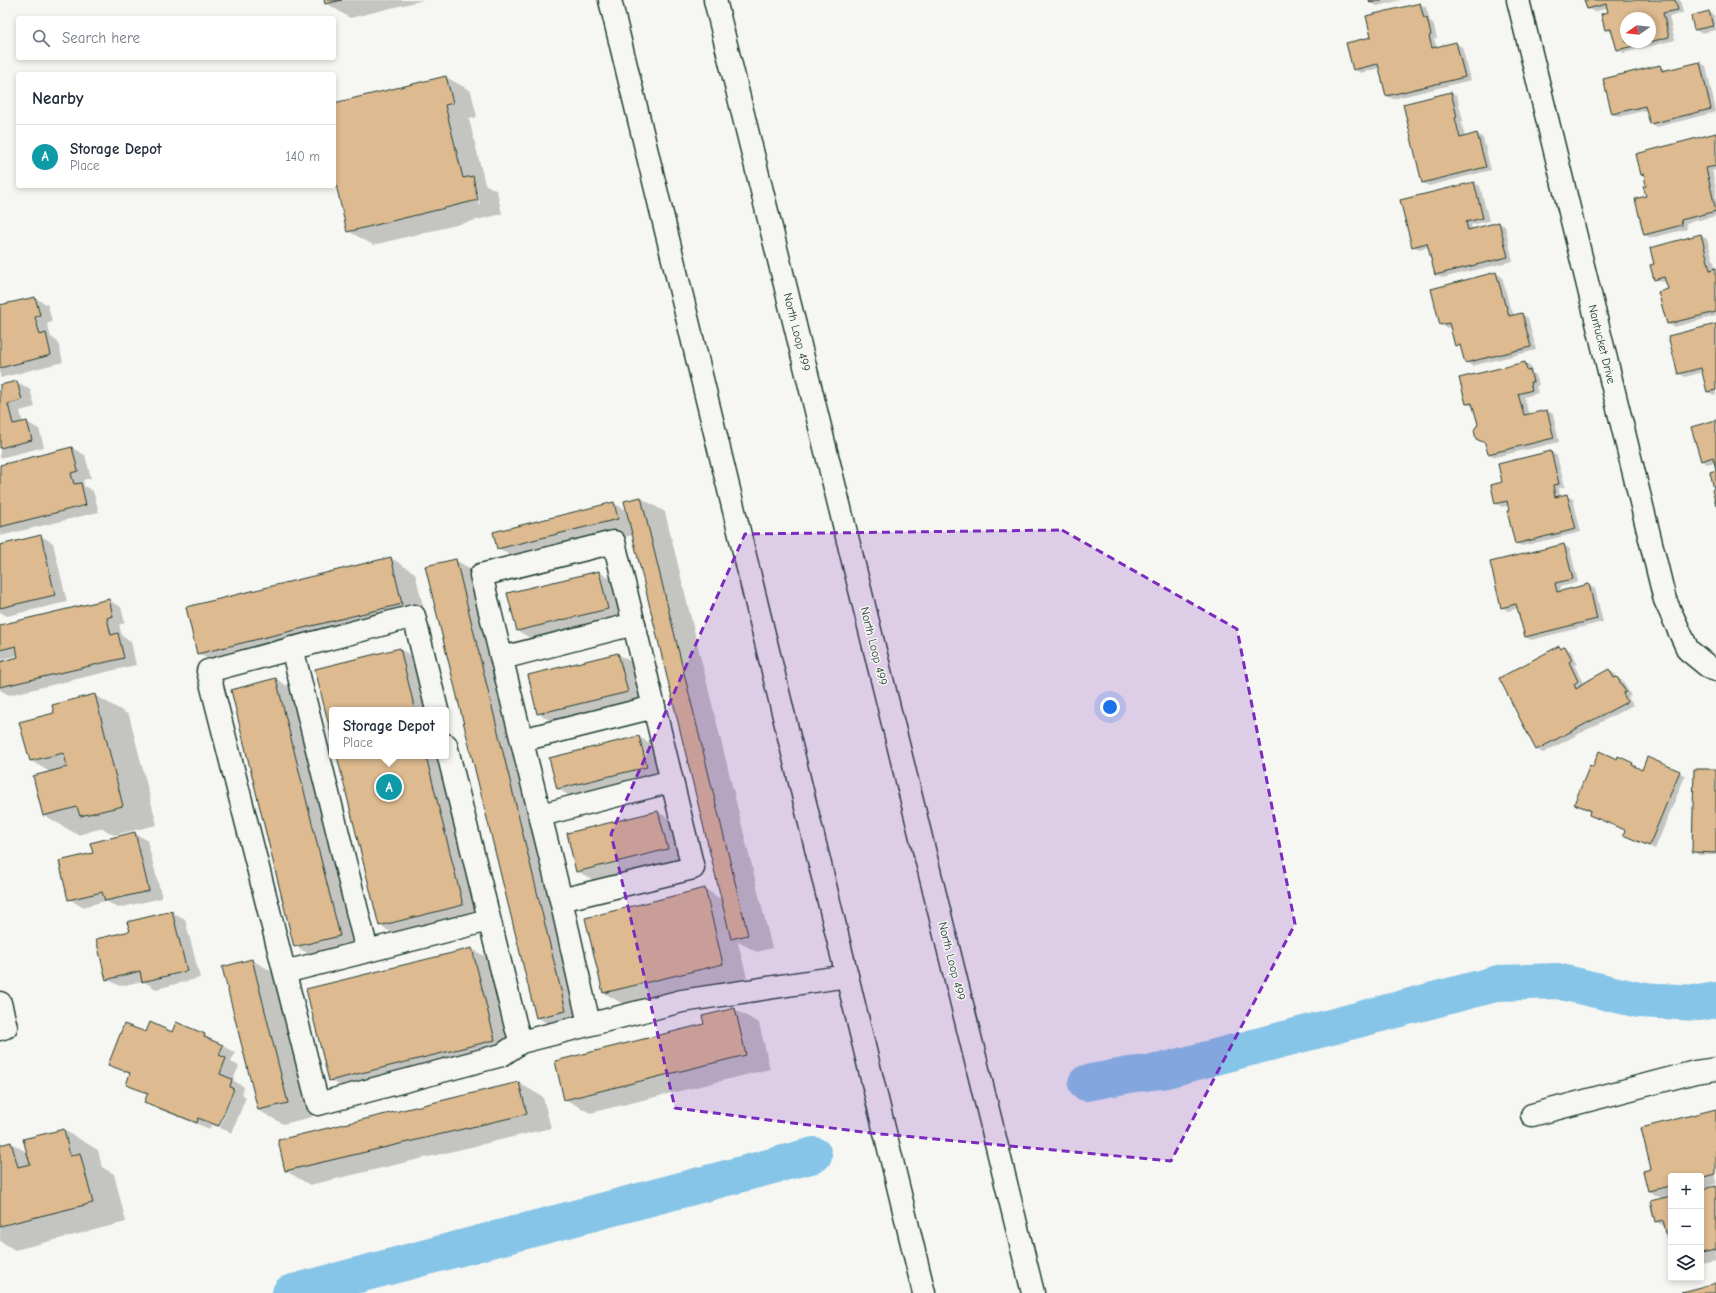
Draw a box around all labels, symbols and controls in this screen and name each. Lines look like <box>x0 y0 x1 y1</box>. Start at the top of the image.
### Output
north arrow <box>1620 12 1656 48</box>
search box <box>16 16 336 60</box>
icon: search <box>30 27 52 49</box>
text: Search here <box>62 29 140 47</box>
text: Nearby <box>32 89 83 108</box>
text: Storage Depot <box>70 140 162 158</box>
text: A <box>41 149 49 164</box>
text: 140 m <box>286 149 320 164</box>
text: Place <box>70 158 100 173</box>
street label: North Loop 499 <box>780 291 814 373</box>
street label: Nantucket Drive <box>1585 303 1619 385</box>
street label: North Loop 499 <box>857 605 891 687</box>
your location <box>1100 697 1120 717</box>
popup <box>329 707 449 759</box>
text: Storage Depot <box>343 717 435 735</box>
text: Place <box>343 735 373 750</box>
pin: A <box>376 772 402 802</box>
street label: North Loop 499 <box>935 920 969 1002</box>
map controls <box>1668 1173 1704 1281</box>
button: + <box>1668 1173 1704 1209</box>
button: − <box>1668 1209 1704 1245</box>
button: layers <box>1668 1245 1704 1281</box>

